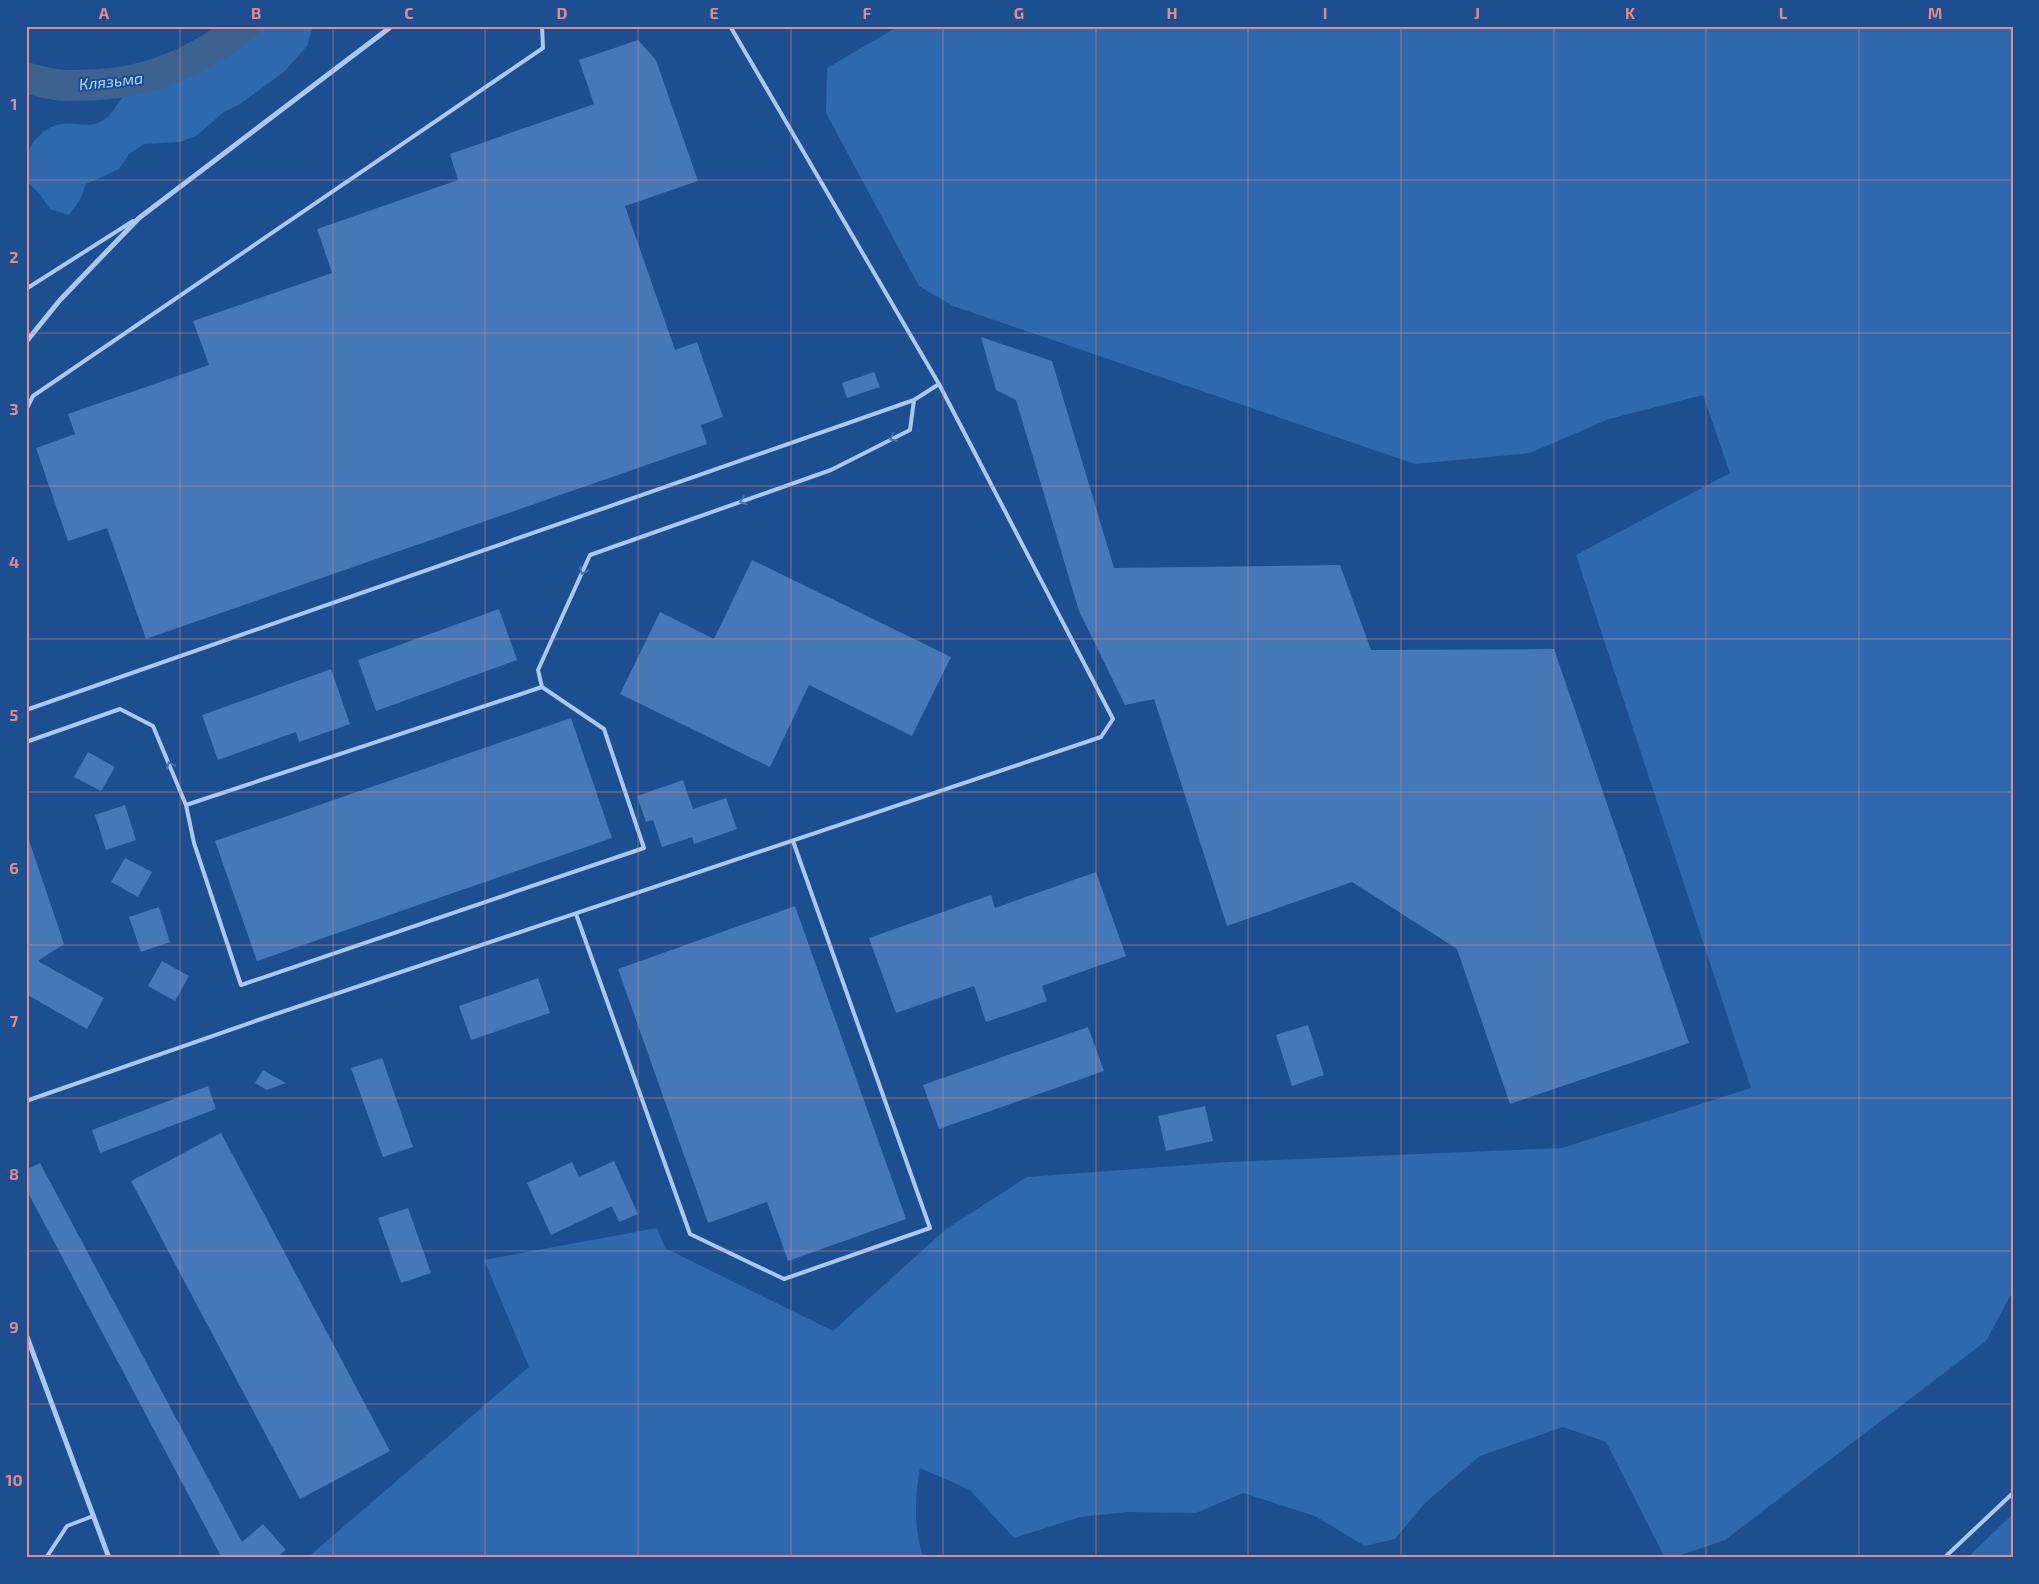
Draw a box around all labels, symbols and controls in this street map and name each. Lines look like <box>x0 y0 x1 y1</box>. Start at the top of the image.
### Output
text: A <box>99 3 110 22</box>
text: B <box>251 3 261 22</box>
text: C <box>404 3 414 22</box>
text: D <box>557 3 568 22</box>
text: E <box>709 3 719 22</box>
text: F <box>863 3 872 22</box>
text: G <box>1014 3 1024 22</box>
text: H <box>1166 3 1178 22</box>
text: I <box>1323 3 1327 22</box>
text: J <box>1474 3 1480 22</box>
text: K <box>1625 3 1636 22</box>
text: L <box>1779 3 1788 22</box>
text: M <box>1928 3 1942 22</box>
water label: Клязьма <box>78 68 144 93</box>
text: 1 <box>11 94 17 113</box>
text: 2 <box>9 247 19 266</box>
text: 3 <box>9 399 19 418</box>
one-way arrow <box>889 432 898 442</box>
one-way arrow <box>739 495 748 505</box>
text: 4 <box>9 552 19 571</box>
one-way arrow <box>579 566 590 575</box>
text: 5 <box>10 705 19 724</box>
one-way arrow <box>165 761 176 770</box>
text: 6 <box>9 858 19 877</box>
text: 7 <box>10 1011 19 1030</box>
text: 8 <box>9 1164 19 1183</box>
text: 9 <box>9 1317 19 1336</box>
text: 10 <box>5 1470 23 1489</box>

